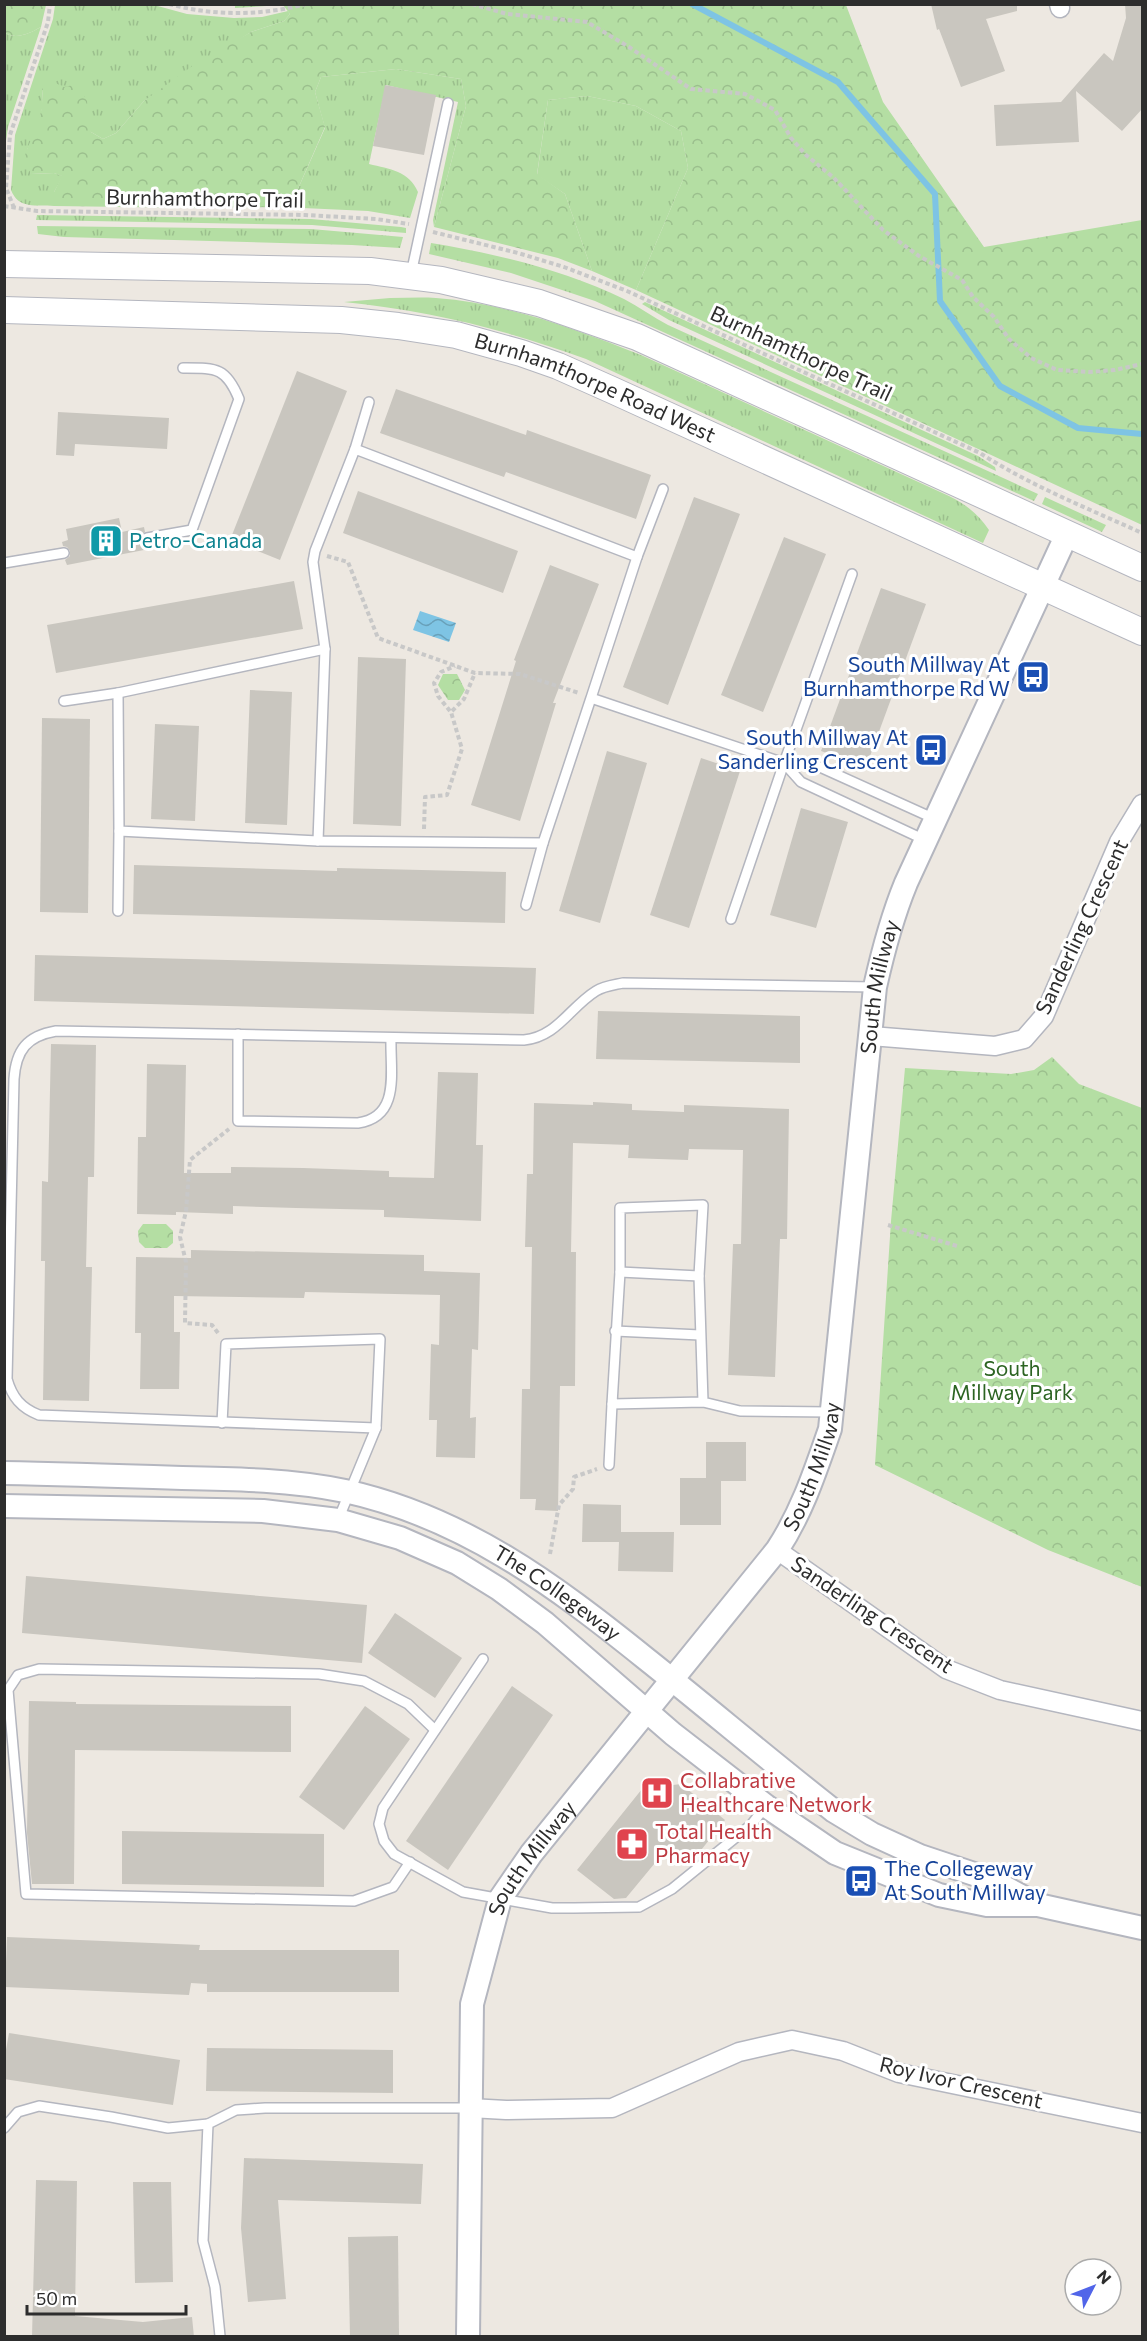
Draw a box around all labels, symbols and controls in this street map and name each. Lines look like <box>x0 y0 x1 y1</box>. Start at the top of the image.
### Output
street label: Burnhamthorpe Trail <box>106 183 304 212</box>
street label: Burnhamthorpe Trail <box>707 300 897 406</box>
street label: Burnhamthorpe Road West <box>472 327 720 447</box>
building icon: Petro-Canada <box>88 523 124 559</box>
place label: Petro-Canada <box>129 527 262 552</box>
place label: South Millway At Burnhamthorpe Rd W <box>803 651 1010 700</box>
bus stop icon: South Millway At Burnhamthorpe Rd W <box>1015 659 1051 695</box>
place label: South Millway At Sanderling Crescent <box>718 724 908 773</box>
bus stop icon: South Millway At Sanderling Crescent <box>913 732 949 768</box>
street label: Sanderling Crescent <box>1029 835 1132 1018</box>
street label: South Millway <box>854 916 903 1055</box>
park label: South Millway Park <box>951 1355 1073 1404</box>
street label: South Millway <box>777 1401 844 1535</box>
street label: The Collegeway <box>490 1539 627 1645</box>
street label: Sanderling Crescent <box>787 1550 959 1677</box>
place label: Collabrative Healthcare Network <box>680 1767 872 1816</box>
hospital icon: Collabrative Healthcare Network <box>639 1775 675 1811</box>
street label: South Millway <box>482 1795 580 1918</box>
place label: Total Health Pharmacy <box>655 1818 772 1867</box>
pharmacy icon: Total Health Pharmacy <box>614 1826 650 1862</box>
place label: The Collegeway At South Millway <box>884 1855 1046 1904</box>
bus stop icon: The Collegeway At South Millway <box>843 1863 879 1899</box>
street label: Roy Ivor Crescent <box>877 2051 1045 2112</box>
north arrow <box>1063 2257 1123 2317</box>
text: N <box>1093 2266 1116 2287</box>
scale bar <box>27 2278 186 2316</box>
text: 50 m <box>36 2287 77 2309</box>

